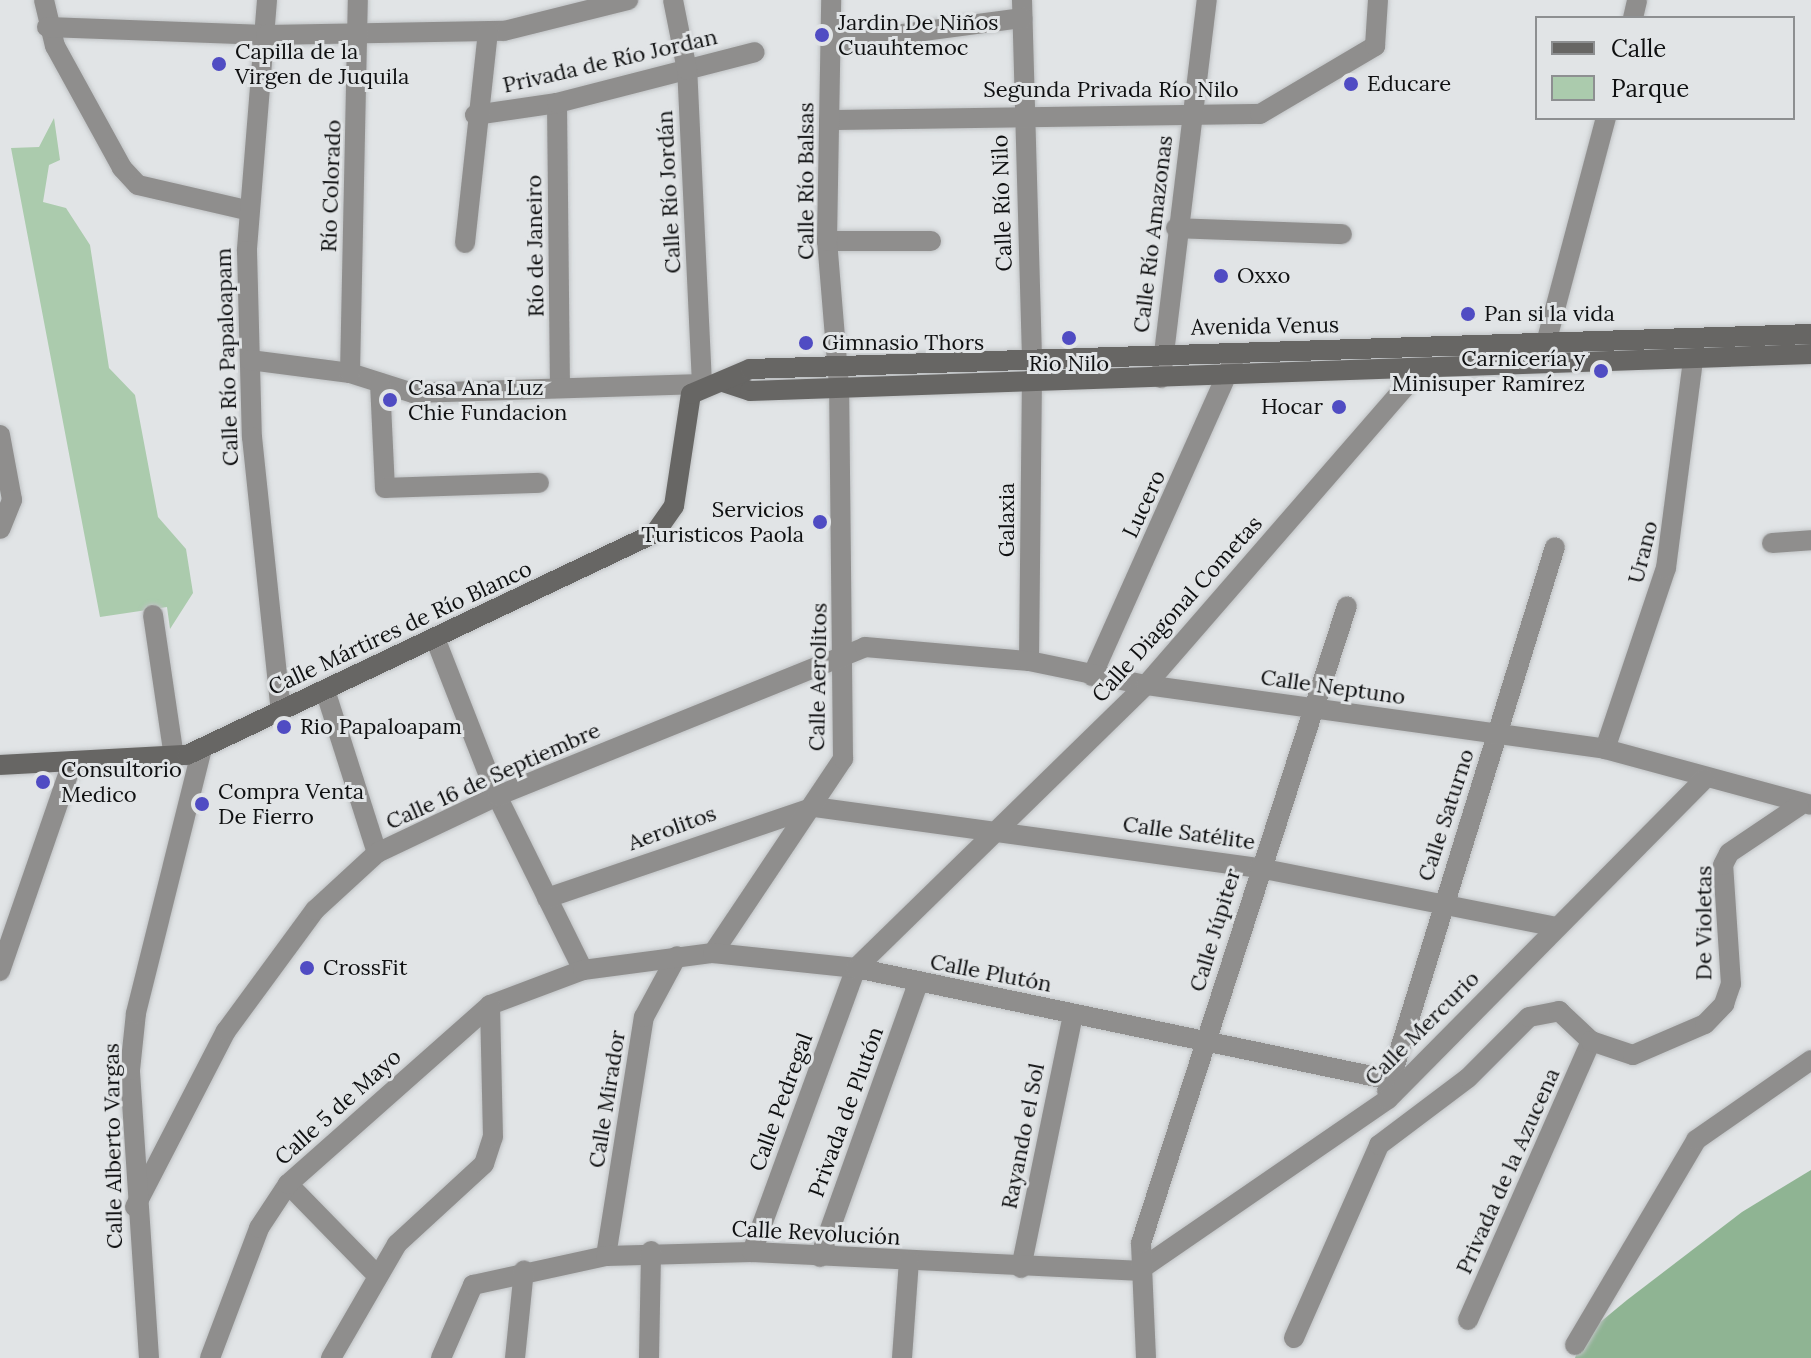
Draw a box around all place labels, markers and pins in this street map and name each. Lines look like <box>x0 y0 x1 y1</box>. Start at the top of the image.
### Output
place label: Jardin De Niños Cuauhtemoc <box>838 9 999 60</box>
marker: Jardin De Niños Cuauhtemoc <box>813 26 831 44</box>
place label: Capilla de la Virgen de Juquila <box>235 38 409 90</box>
marker: Capilla de la Virgen de Juquila <box>210 55 228 73</box>
place label: Educare <box>1367 71 1451 97</box>
marker: Educare <box>1342 75 1360 93</box>
place label: Oxxo <box>1237 263 1290 289</box>
marker: Oxxo <box>1212 267 1230 285</box>
place label: Pan si la vida <box>1484 301 1615 327</box>
marker: Pan si la vida <box>1459 305 1477 323</box>
marker: Rio Nilo <box>1060 329 1078 347</box>
place label: Gimnasio Thors <box>822 330 984 356</box>
marker: Gimnasio Thors <box>797 334 815 352</box>
place label: Carnicería y Minisuper Ramírez <box>1392 345 1585 396</box>
place label: Rio Nilo <box>1029 351 1109 377</box>
marker: Carnicería y Minisuper Ramírez <box>1592 362 1610 380</box>
place label: Casa Ana Luz Chie Fundacion <box>408 374 567 426</box>
marker: Casa Ana Luz Chie Fundacion <box>379 389 401 411</box>
place label: Hocar <box>1261 394 1323 420</box>
marker: Hocar <box>1330 398 1348 416</box>
place label: Servicios Turisticos Paola <box>641 496 804 548</box>
marker: Servicios Turisticos Paola <box>811 513 829 531</box>
place label: Rio Papaloapam <box>300 714 462 740</box>
marker: Rio Papaloapam <box>275 718 293 736</box>
place label: Consultorio Medico <box>61 756 182 808</box>
marker: Consultorio Medico <box>32 771 54 793</box>
place label: Compra Venta De Fierro <box>218 778 364 830</box>
marker: Compra Venta De Fierro <box>193 795 211 813</box>
place label: CrossFit <box>323 955 408 981</box>
marker: CrossFit <box>298 959 316 977</box>

